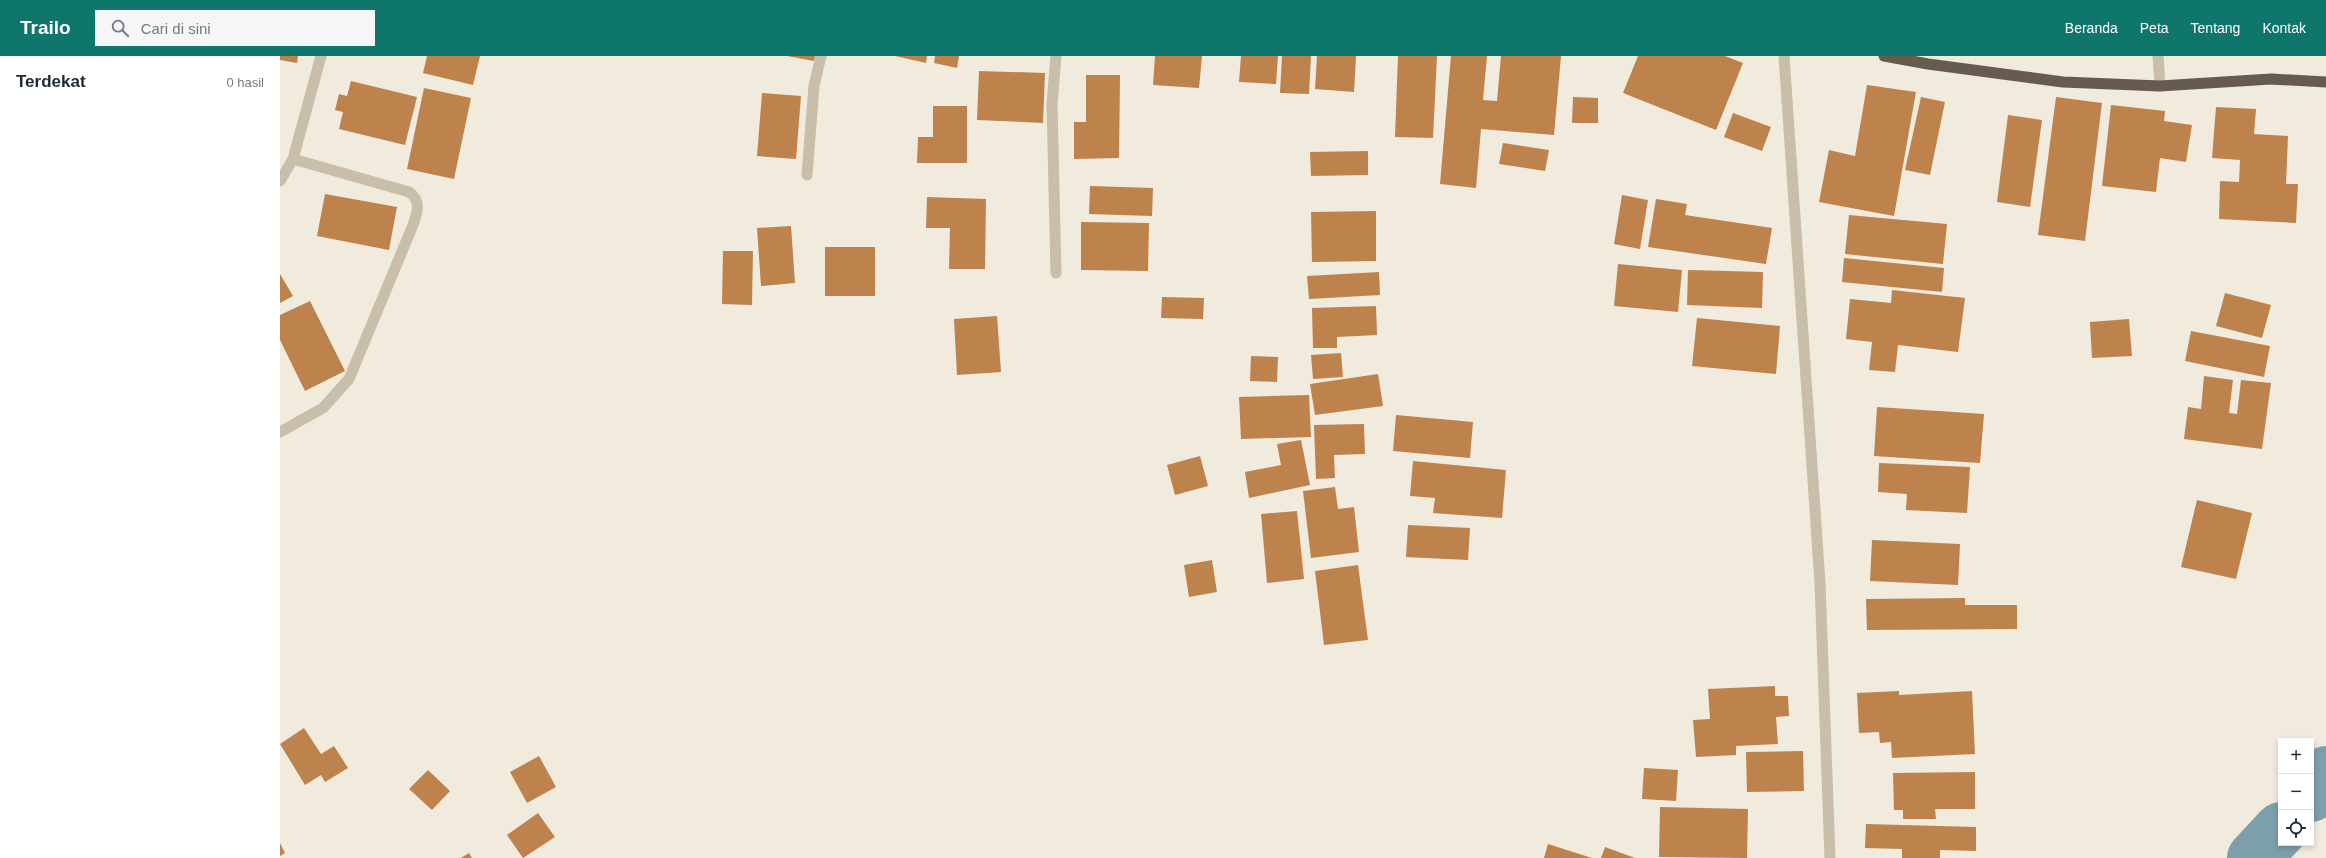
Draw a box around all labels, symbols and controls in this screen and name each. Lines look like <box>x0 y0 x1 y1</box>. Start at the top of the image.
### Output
search box <box>95 10 375 46</box>
text: Trailo <box>20 17 71 38</box>
icon: search <box>109 17 131 39</box>
text: Cari di sini <box>141 20 211 37</box>
text: Beranda <box>2065 20 2118 36</box>
text: Peta <box>2140 20 2169 36</box>
text: Tentang <box>2191 20 2240 36</box>
text: Kontak <box>2262 20 2306 36</box>
text: Terdekat <box>16 72 86 91</box>
text: 0 hasil <box>226 75 264 90</box>
map controls <box>2278 738 2314 846</box>
button: + <box>2278 738 2314 774</box>
button: − <box>2278 774 2314 810</box>
button: locate <box>2278 810 2314 846</box>

